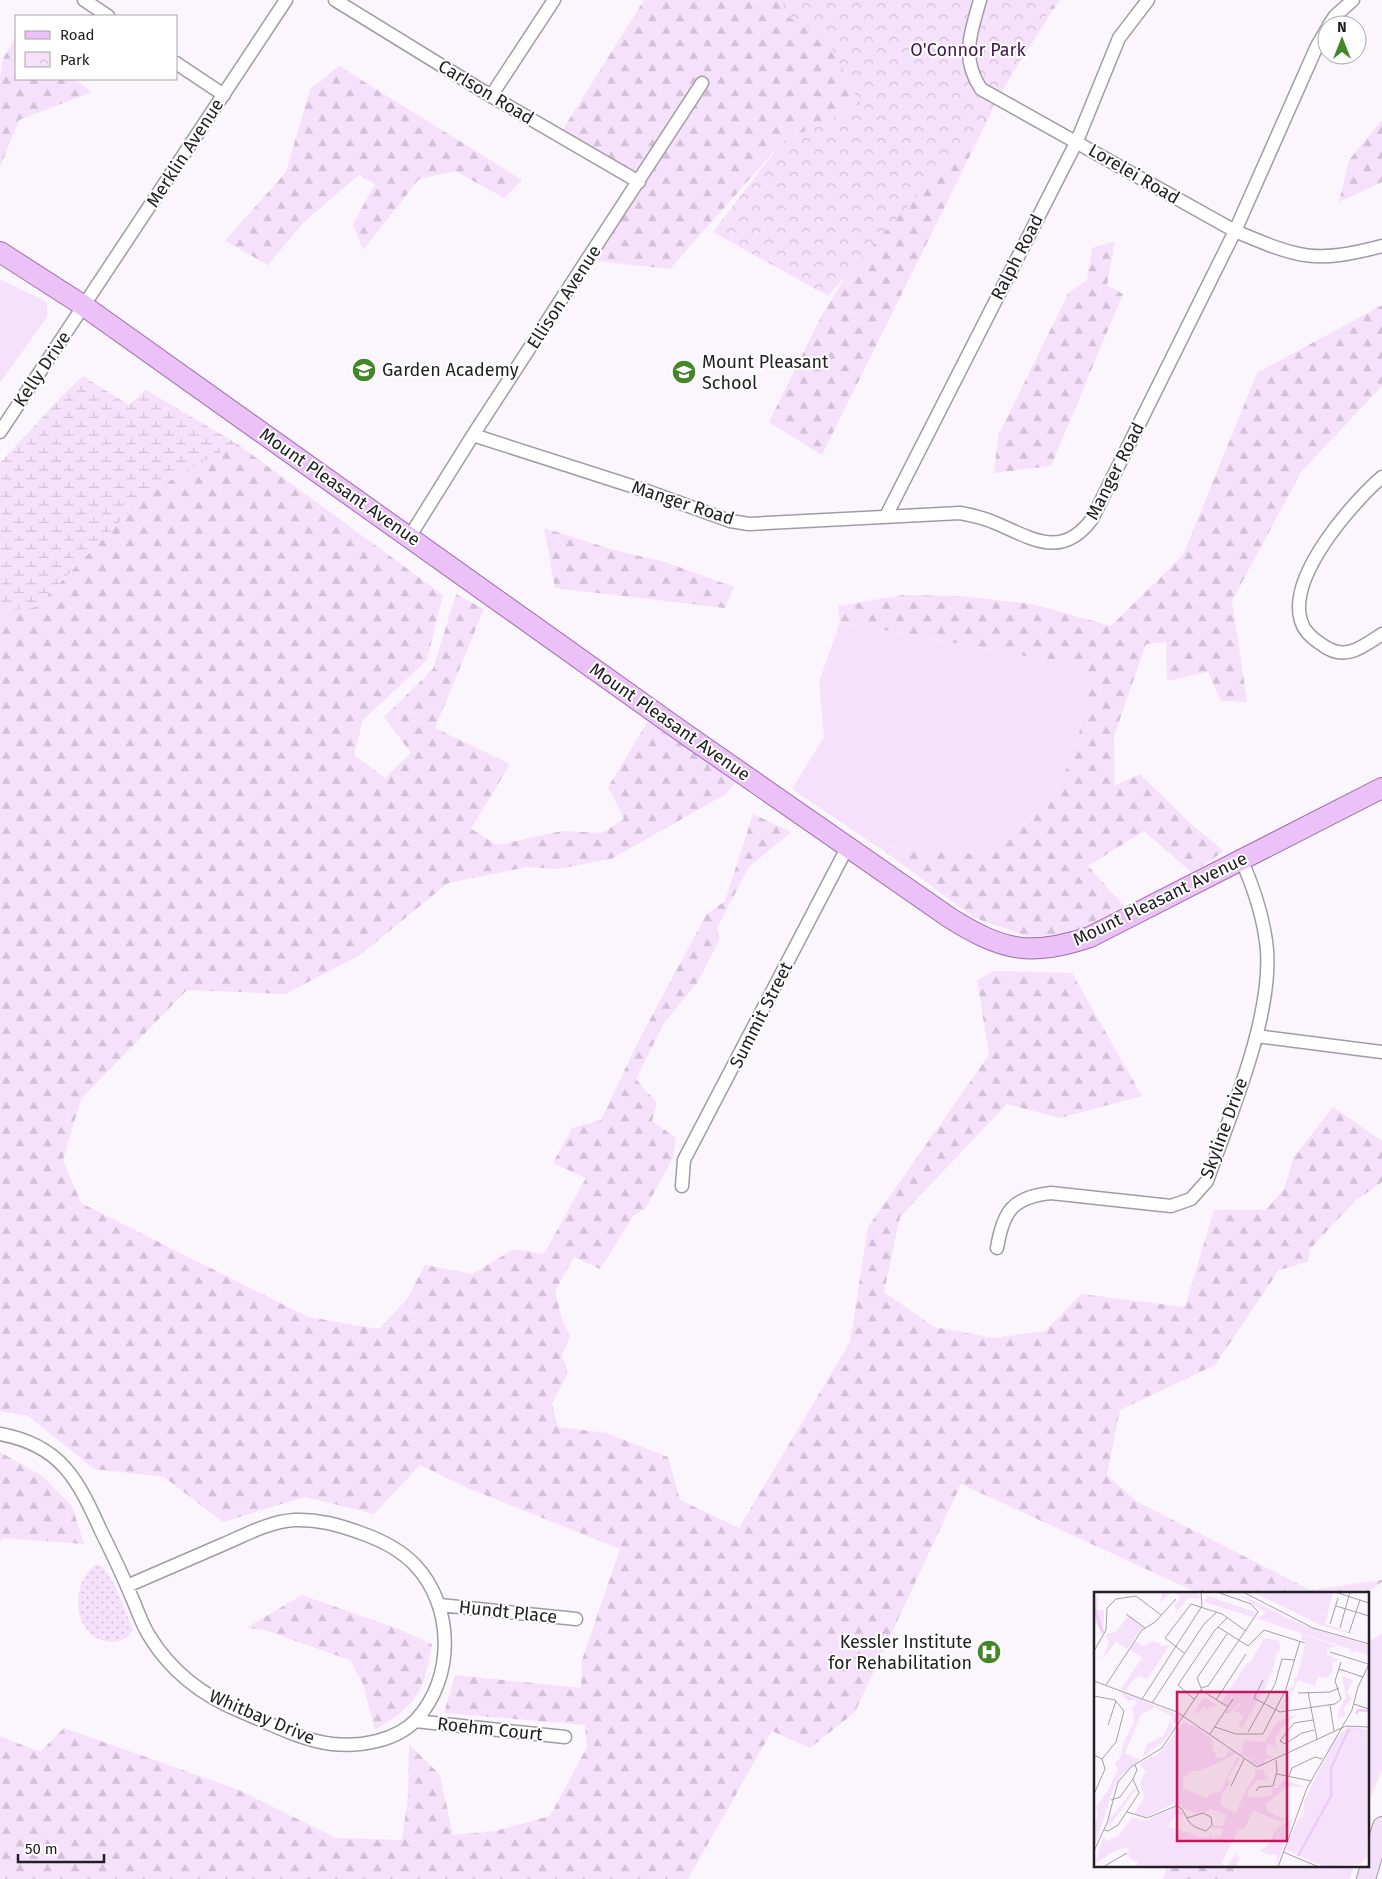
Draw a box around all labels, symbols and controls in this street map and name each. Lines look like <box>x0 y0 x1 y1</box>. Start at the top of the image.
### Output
legend <box>15 15 178 80</box>
north arrow <box>1317 15 1367 65</box>
text: N <box>1337 19 1347 36</box>
text: Road <box>60 26 95 44</box>
park label: O'Connor Park <box>910 39 1026 61</box>
text: Park <box>60 51 90 69</box>
street label: Carlson Road <box>434 55 538 129</box>
street label: Merklin Avenue <box>142 94 228 212</box>
street label: Lorelei Road <box>1085 139 1183 209</box>
street label: Ralph Road <box>986 211 1048 303</box>
street label: Ellison Avenue <box>522 241 606 353</box>
street label: Kelly Drive <box>9 327 75 411</box>
place label: Mount Pleasant School <box>702 351 829 394</box>
school or university icon: Garden Academy <box>351 357 377 383</box>
place label: Garden Academy <box>382 359 519 381</box>
school or university icon: Mount Pleasant School <box>671 359 697 385</box>
street label: Manger Road <box>1081 419 1149 523</box>
street label: Mount Pleasant Avenue <box>255 423 425 551</box>
street label: Manger Road <box>629 476 737 530</box>
street label: Mount Pleasant Avenue <box>585 658 755 786</box>
street label: Mount Pleasant Avenue <box>1069 847 1251 951</box>
street label: Summit Street <box>725 958 797 1072</box>
street label: Skyline Drive <box>1196 1075 1252 1181</box>
inset map <box>1094 1592 1370 1866</box>
street label: Hundt Place <box>458 1596 558 1628</box>
place label: Kessler Institute for Rehabilitation <box>828 1631 972 1674</box>
hospital icon: Kessler Institute for Rehabilitation <box>976 1639 1002 1665</box>
street label: Whitbay Drive <box>206 1685 318 1749</box>
street label: Roehm Court <box>436 1713 544 1746</box>
scale bar <box>18 1832 104 1864</box>
text: 50 m <box>25 1840 58 1858</box>

